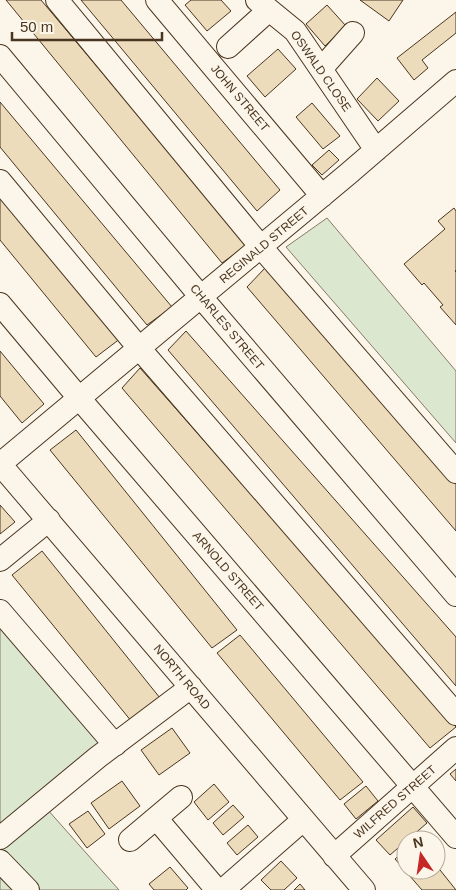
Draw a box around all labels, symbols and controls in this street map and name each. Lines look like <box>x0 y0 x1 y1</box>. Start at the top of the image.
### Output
scale bar <box>12 10 162 42</box>
text: 50 m <box>20 18 53 35</box>
street label: OSWALD CLOSE <box>288 28 354 114</box>
street label: JOHN STREET <box>208 62 273 135</box>
street label: REGINALD STREET <box>217 203 312 286</box>
street label: CHARLES STREET <box>187 281 267 373</box>
street label: ARNOLD STREET <box>190 528 267 614</box>
street label: NORTH ROAD <box>151 642 213 713</box>
street label: WILFRED STREET <box>351 762 440 842</box>
north arrow <box>396 830 446 880</box>
text: N <box>411 833 425 851</box>

